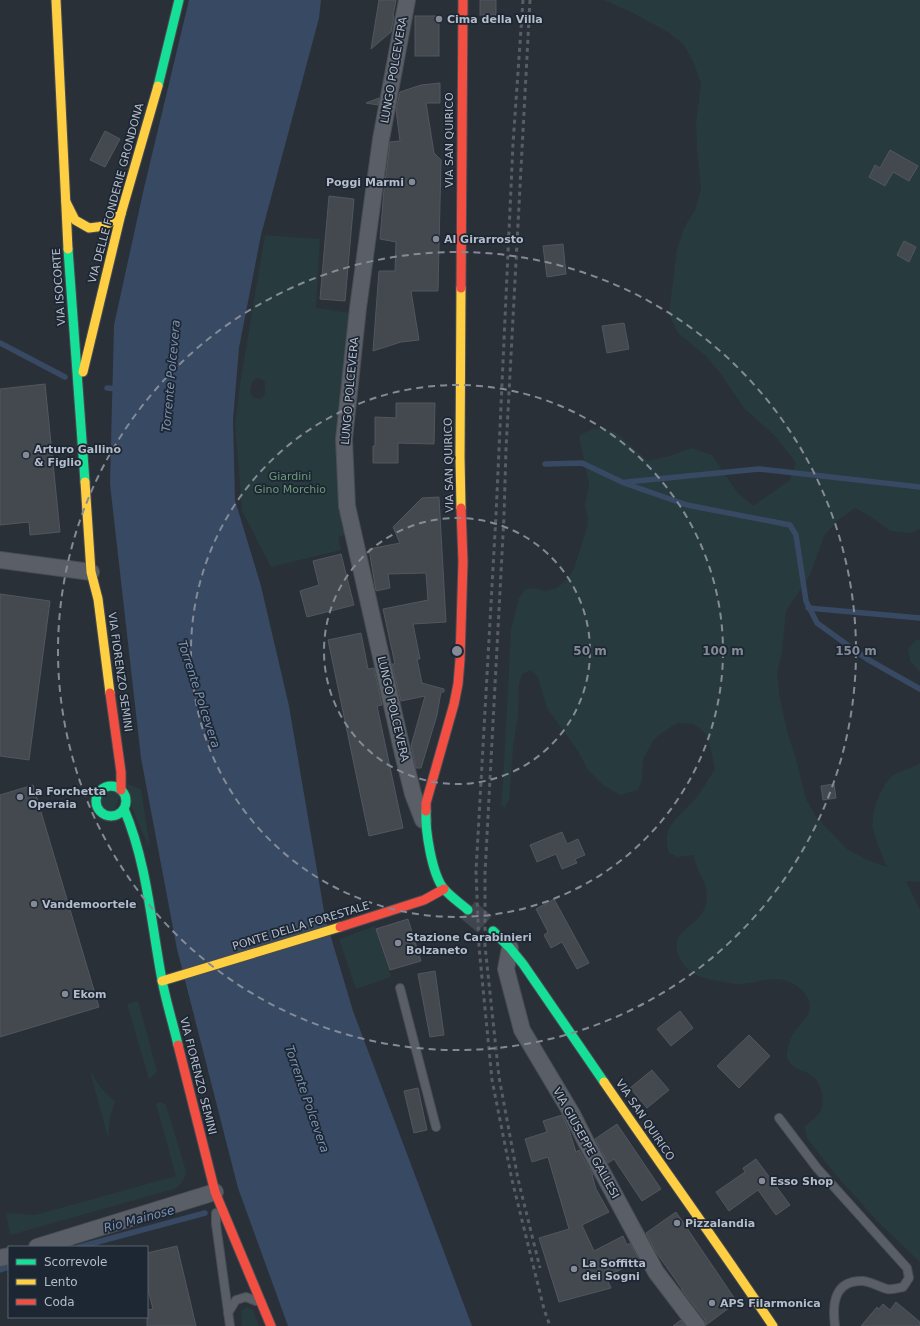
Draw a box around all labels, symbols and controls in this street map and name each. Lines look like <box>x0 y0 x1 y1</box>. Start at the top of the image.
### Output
place label: Cima della Villa <box>447 13 543 26</box>
marker: Cima della Villa <box>434 14 444 24</box>
street label: LUNGO POLCEVERA <box>378 15 410 124</box>
street label: VIA SAN QUIRICO <box>443 92 456 188</box>
street label: VIA DELLE FONDERIE GRONDONA <box>86 101 146 284</box>
place label: Poggi Marmi <box>326 176 404 189</box>
marker: Poggi Marmi <box>407 177 417 187</box>
place label: Al Girarrosto <box>444 233 524 246</box>
marker: Al Girarrosto <box>431 234 441 244</box>
street label: VIA ISOCORTE <box>50 248 68 326</box>
water label: Torrente Polcevera <box>159 319 183 433</box>
street label: LUNGO POLCEVERA <box>339 336 361 445</box>
street label: VIA SAN QUIRICO <box>442 417 456 513</box>
place label: Arturo Gallino & Figlio <box>34 443 121 469</box>
marker: Arturo Gallino & Figlio <box>21 450 31 460</box>
park label: Giardini Gino Morchio <box>254 470 326 496</box>
street label: VIA FIORENZO SEMINI <box>105 611 135 733</box>
water label: Torrente Polcevera <box>175 638 223 750</box>
centre of rings <box>450 644 464 658</box>
text: 50 m <box>573 644 607 658</box>
text: 100 m <box>702 644 744 658</box>
text: 150 m <box>835 644 877 658</box>
street label: LUNGO POLCEVERA <box>375 655 412 763</box>
place label: La Forchetta Operaia <box>28 785 106 811</box>
marker: La Forchetta Operaia <box>15 792 25 802</box>
place label: Vandemoortele <box>42 898 136 911</box>
marker: Vandemoortele <box>29 899 39 909</box>
street label: PONTE DELLA FORESTALE <box>231 899 371 953</box>
place label: Stazione Carabinieri Bolzaneto <box>406 931 532 957</box>
marker: Stazione Carabinieri Bolzaneto <box>393 938 403 948</box>
place label: Ekom <box>73 988 107 1001</box>
marker: Ekom <box>60 989 70 999</box>
street label: VIA FIORENZO SEMINI <box>177 1016 219 1136</box>
water label: Torrente Polcevera <box>282 1043 332 1155</box>
street label: VIA SAN QUIRICO <box>613 1077 677 1163</box>
street label: VIA GIUSEPPE GALLESI <box>550 1085 622 1201</box>
place label: Esso Shop <box>770 1175 833 1188</box>
marker: Esso Shop <box>757 1176 767 1186</box>
water label: Rio Mainose <box>102 1203 176 1235</box>
place label: Pizzalandia <box>685 1217 755 1230</box>
marker: Pizzalandia <box>672 1218 682 1228</box>
legend <box>8 1246 148 1318</box>
text: Scorrevole <box>44 1255 108 1269</box>
place label: La Soffitta dei Sogni <box>582 1257 646 1283</box>
marker: La Soffitta dei Sogni <box>569 1264 579 1274</box>
text: Lento <box>44 1275 78 1289</box>
text: Coda <box>44 1295 75 1309</box>
place label: APS Filarmonica <box>720 1297 821 1310</box>
marker: APS Filarmonica <box>707 1298 717 1308</box>

